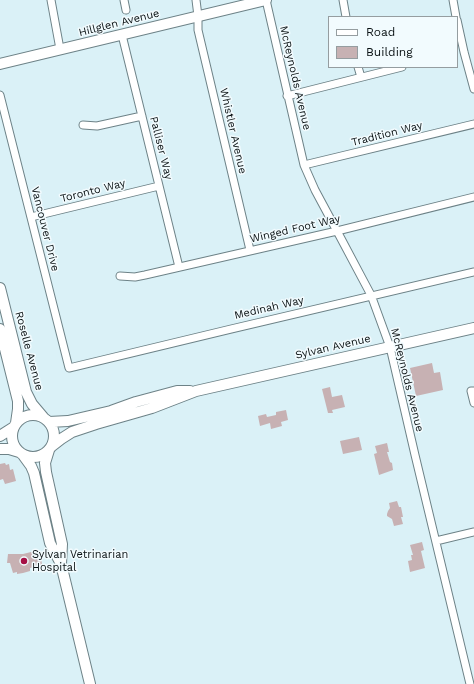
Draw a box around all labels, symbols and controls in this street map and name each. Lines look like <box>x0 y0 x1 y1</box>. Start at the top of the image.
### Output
street label: Hillglen Avenue <box>77 7 161 39</box>
legend <box>328 16 458 68</box>
street label: McReynolds Avenue <box>277 25 313 131</box>
text: Road <box>366 25 395 39</box>
text: Building <box>366 45 413 59</box>
street label: Whistler Avenue <box>217 87 249 175</box>
street label: Palliser Way <box>147 115 175 181</box>
street label: Tradition Way <box>350 119 424 149</box>
street label: Toronto Way <box>59 177 127 205</box>
street label: Vancouver Drive <box>28 185 62 273</box>
street label: Winged Foot Way <box>248 212 342 246</box>
street label: Medinah Way <box>233 294 305 322</box>
street label: Roselle Avenue <box>12 310 46 392</box>
street label: McReynolds Avenue <box>388 327 426 433</box>
street label: Sylvan Avenue <box>294 332 372 362</box>
place label: Sylvan Vetrinarian Hospital <box>32 548 128 574</box>
marker: Sylvan Vetrinarian Hospital <box>19 556 29 566</box>

